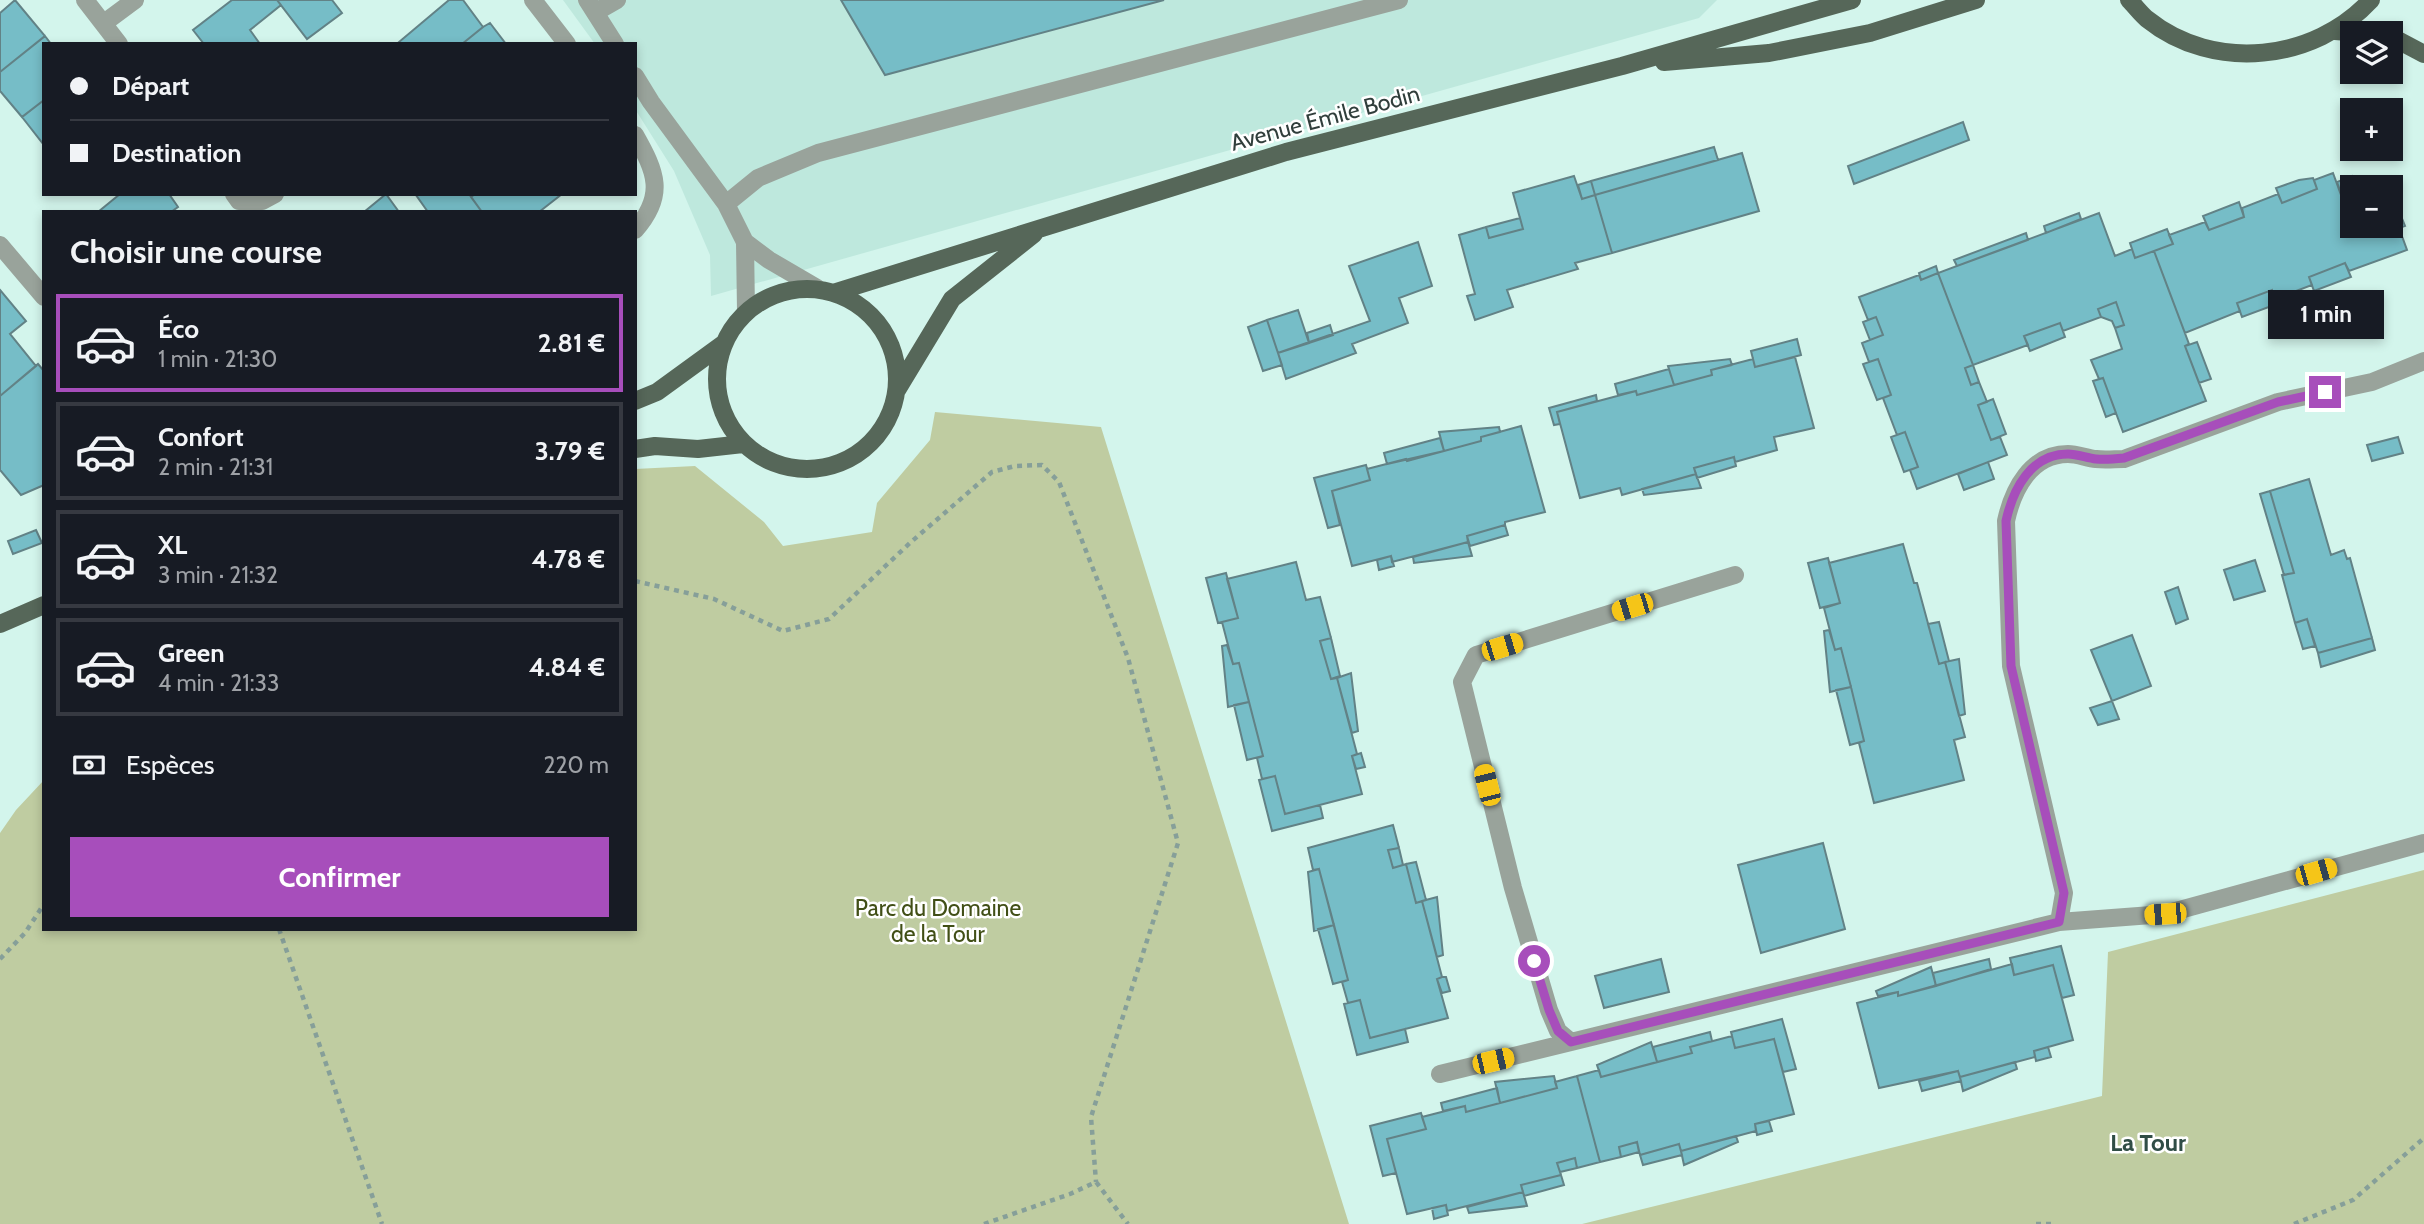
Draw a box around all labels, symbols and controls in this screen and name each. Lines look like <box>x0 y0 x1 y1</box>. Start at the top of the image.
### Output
map controls <box>2340 21 2403 238</box>
button: layers <box>2340 21 2403 84</box>
text: Départ <box>112 70 189 102</box>
street label: Avenue Émile Bodin <box>1227 78 1423 157</box>
button: + <box>2340 98 2403 161</box>
text: Destination <box>112 137 242 169</box>
button: − <box>2340 175 2403 238</box>
text: Choisir une course <box>70 232 322 271</box>
callout: 1 min <box>2267 290 2383 340</box>
text: 1 min <box>2300 300 2352 328</box>
icon: car <box>74 312 137 375</box>
text: Éco <box>158 313 199 345</box>
text: 2.81 € <box>538 327 605 359</box>
text: 1 min · 21:30 <box>158 345 277 373</box>
route end <box>2309 376 2341 408</box>
icon: car <box>74 420 137 483</box>
text: Confort <box>158 421 244 453</box>
text: 3.79 € <box>535 435 605 467</box>
text: 2 min · 21:31 <box>158 453 273 481</box>
icon: car <box>74 528 137 591</box>
text: XL <box>158 529 187 561</box>
text: 4.78 € <box>532 543 605 575</box>
text: 3 min · 21:32 <box>158 561 278 589</box>
car <box>1609 591 1656 623</box>
car <box>1479 631 1526 663</box>
icon: car <box>74 636 137 699</box>
text: Green <box>158 637 225 669</box>
text: 4.84 € <box>529 651 605 683</box>
text: 4 min · 21:33 <box>158 669 279 697</box>
icon: cash <box>70 746 108 784</box>
text: Espèces <box>126 749 215 781</box>
text: 220 m <box>543 751 609 779</box>
car <box>1472 762 1503 808</box>
button: Confirmer <box>70 837 609 917</box>
car <box>2293 856 2340 888</box>
park label: Parc du Domaine de la Tour <box>855 894 1021 948</box>
car <box>2144 902 2187 926</box>
route start <box>1518 945 1550 977</box>
car <box>1471 1046 1516 1076</box>
district label: La Tour <box>2110 1128 2186 1157</box>

